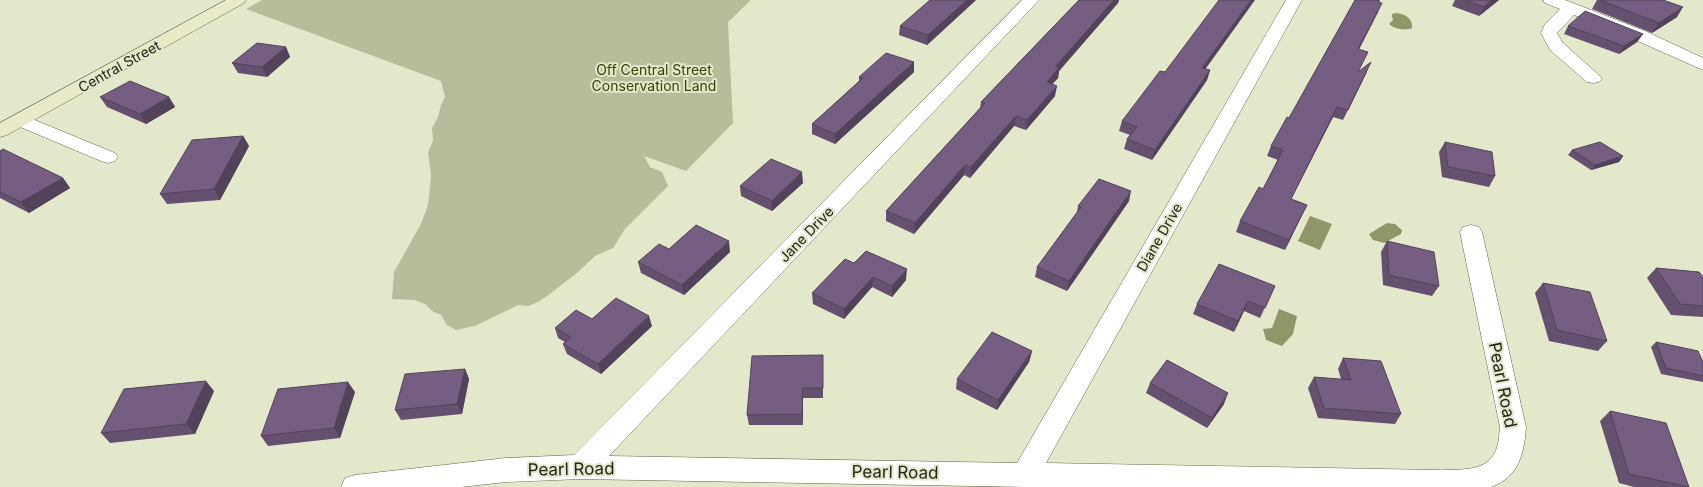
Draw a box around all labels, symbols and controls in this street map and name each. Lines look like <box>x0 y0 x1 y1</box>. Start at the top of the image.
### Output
street label: Central Street <box>75 36 163 96</box>
park label: Off Central Street Conservation Land <box>592 61 716 94</box>
street label: Diane Drive <box>1133 200 1185 274</box>
street label: Jane Drive <box>775 203 837 265</box>
street label: Pearl Road <box>1485 340 1521 430</box>
street label: Pearl Road <box>527 458 615 480</box>
street label: Pearl Road <box>851 461 939 483</box>

